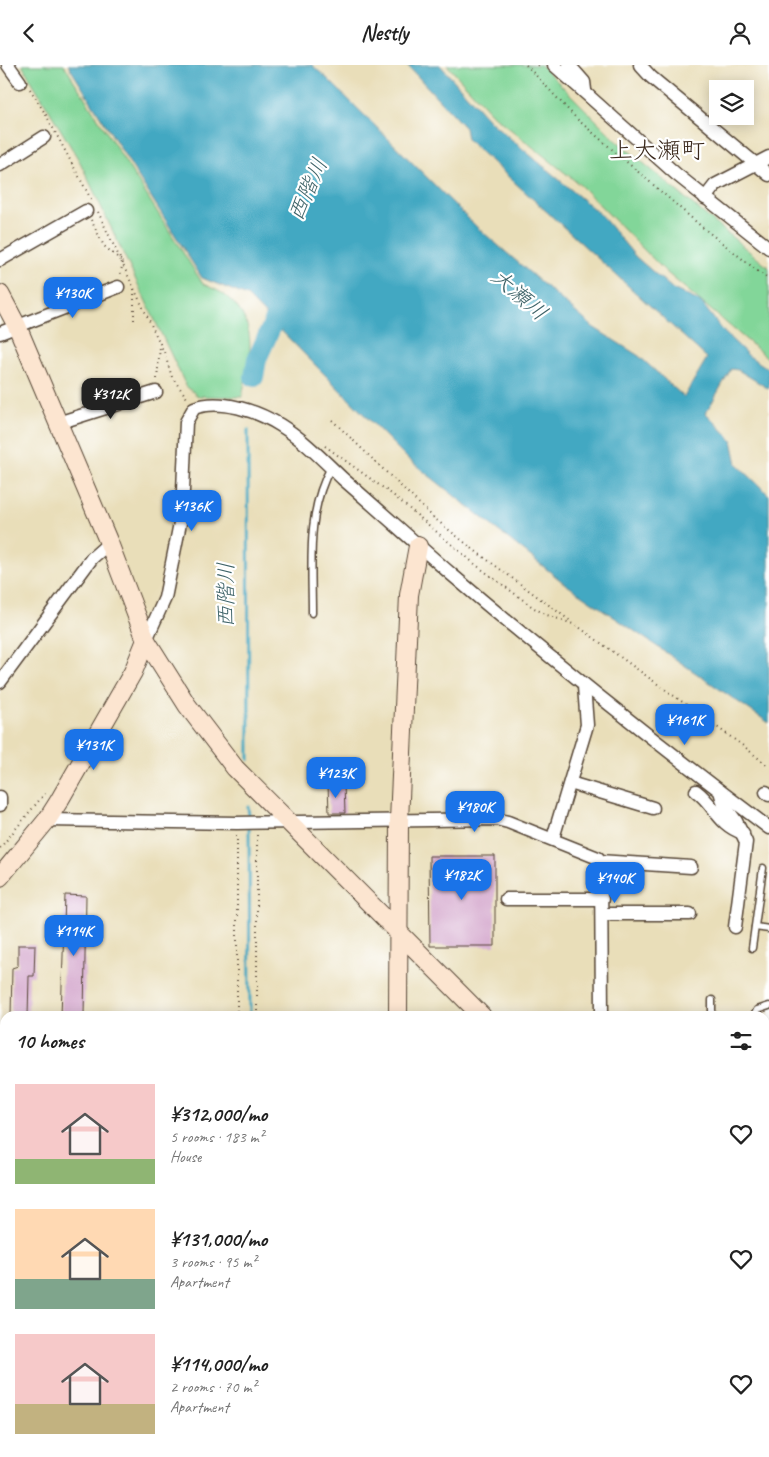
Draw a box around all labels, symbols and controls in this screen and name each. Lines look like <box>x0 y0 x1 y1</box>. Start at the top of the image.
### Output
icon: back <box>15 19 43 47</box>
text: Nestly <box>361 19 408 47</box>
icon: person <box>726 19 754 47</box>
map controls <box>709 80 754 125</box>
button: layers <box>709 80 754 125</box>
district label: 上大瀬町 <box>609 135 705 165</box>
water label: 西階川 <box>282 154 334 225</box>
water label: 大瀬川 <box>485 263 553 327</box>
pin: ¥130K <box>38 277 108 319</box>
text: ¥130K <box>55 283 91 303</box>
pin: ¥312K <box>76 377 146 420</box>
text: ¥312K <box>93 384 129 404</box>
pin: ¥136K <box>157 489 227 532</box>
text: ¥136K <box>173 496 211 516</box>
water label: 西階川 <box>212 562 240 628</box>
pin: ¥161K <box>650 703 720 746</box>
text: ¥161K <box>666 710 704 730</box>
pin: ¥131K <box>59 729 129 771</box>
text: ¥131K <box>76 735 112 755</box>
pin: ¥123K <box>301 757 371 799</box>
text: ¥123K <box>318 763 354 783</box>
pin: ¥180K <box>440 791 510 833</box>
text: ¥180K <box>457 797 493 817</box>
pin: ¥182K <box>427 859 497 901</box>
pin: ¥140K <box>580 861 650 904</box>
text: ¥182K <box>444 865 480 885</box>
text: ¥140K <box>597 868 633 888</box>
pin: ¥114K <box>39 915 109 957</box>
text: ¥114K <box>56 921 92 941</box>
icon: filters <box>727 1027 755 1055</box>
text: 10 homes <box>15 1028 84 1054</box>
text: ¥312,000/mo <box>170 1101 267 1127</box>
icon: home <box>55 1104 115 1164</box>
icon: heart <box>727 1120 755 1148</box>
text: 5 rooms · 183 m² <box>170 1127 264 1147</box>
text: House <box>170 1147 201 1167</box>
text: ¥131,000/mo <box>170 1226 267 1252</box>
icon: home <box>55 1229 115 1289</box>
icon: heart <box>727 1245 755 1273</box>
text: 3 rooms · 95 m² <box>170 1252 256 1272</box>
text: Apartment <box>170 1272 229 1292</box>
text: ¥114,000/mo <box>170 1351 267 1377</box>
icon: home <box>55 1354 115 1414</box>
icon: heart <box>727 1370 755 1398</box>
text: 2 rooms · 70 m² <box>170 1377 256 1397</box>
text: Apartment <box>170 1397 229 1417</box>

